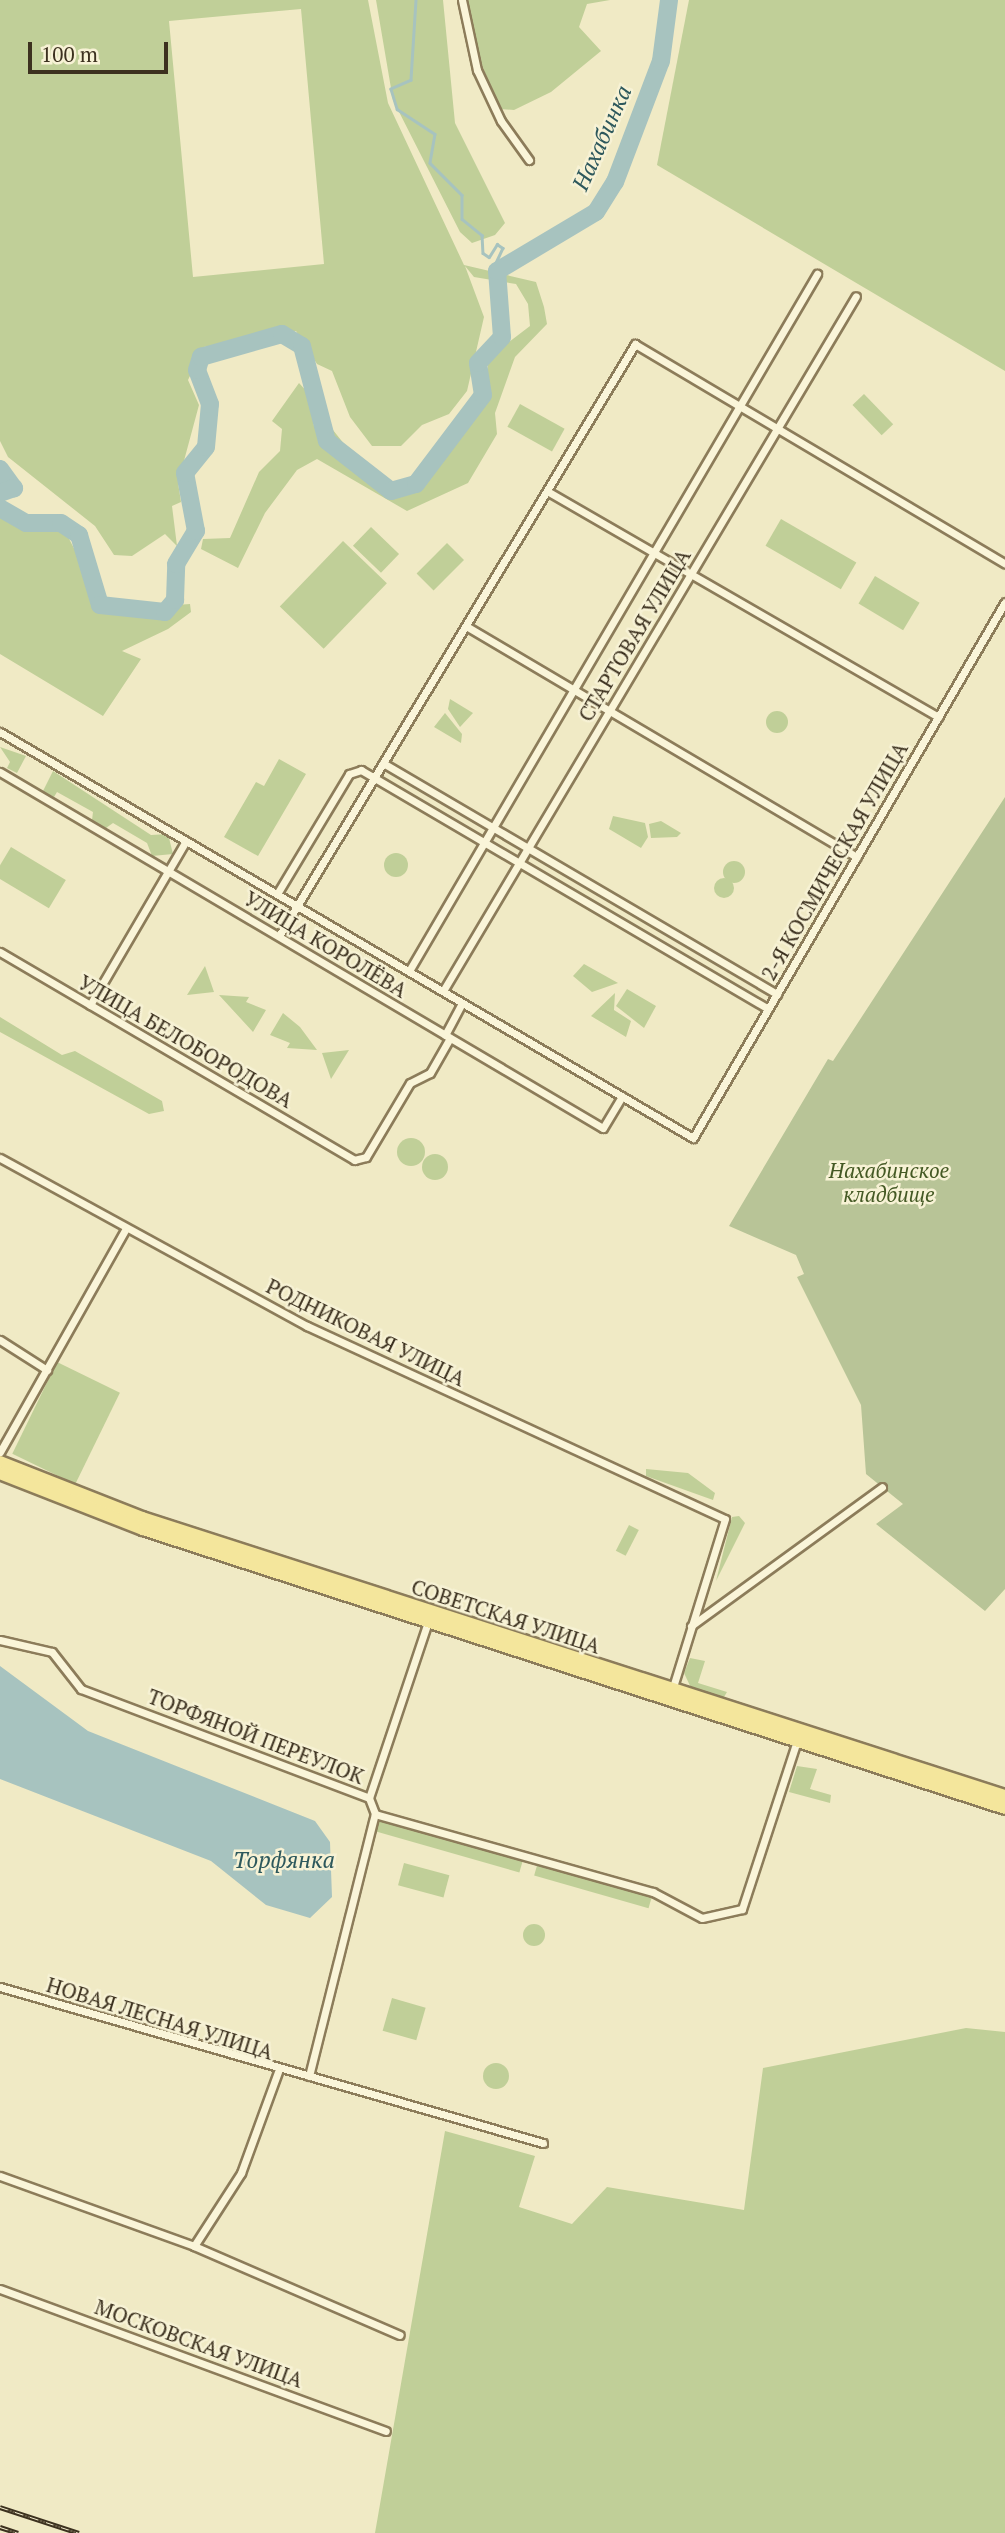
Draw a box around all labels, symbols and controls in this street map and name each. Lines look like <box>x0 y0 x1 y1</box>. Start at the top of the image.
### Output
scale bar <box>32 28 172 72</box>
text: 100 m <box>41 40 98 68</box>
water label: Нахабинка <box>567 81 637 195</box>
street label: СТАРТОВАЯ УЛИЦА <box>572 544 696 726</box>
street label: 2-Я КОСМИЧЕСКАЯ УЛИЦА <box>755 737 913 985</box>
street label: УЛИЦА КОРОЛЁВА <box>240 885 412 1003</box>
street label: УЛИЦА БЕЛОБОРОДОВА <box>74 969 298 1113</box>
park label: Нахабинское кладбище <box>829 1157 949 1207</box>
street label: РОДНИКОВАЯ УЛИЦА <box>262 1273 470 1391</box>
street label: СОВЕТСКАЯ УЛИЦА <box>408 1573 604 1659</box>
street label: ТОРФЯНОЙ ПЕРЕУЛОК <box>144 1683 368 1789</box>
water label: Торфянка <box>233 1846 335 1874</box>
street label: НОВАЯ ЛЕСНАЯ УЛИЦА <box>43 1971 277 2065</box>
street label: МОСКОВСКАЯ УЛИЦА <box>91 2294 307 2392</box>

